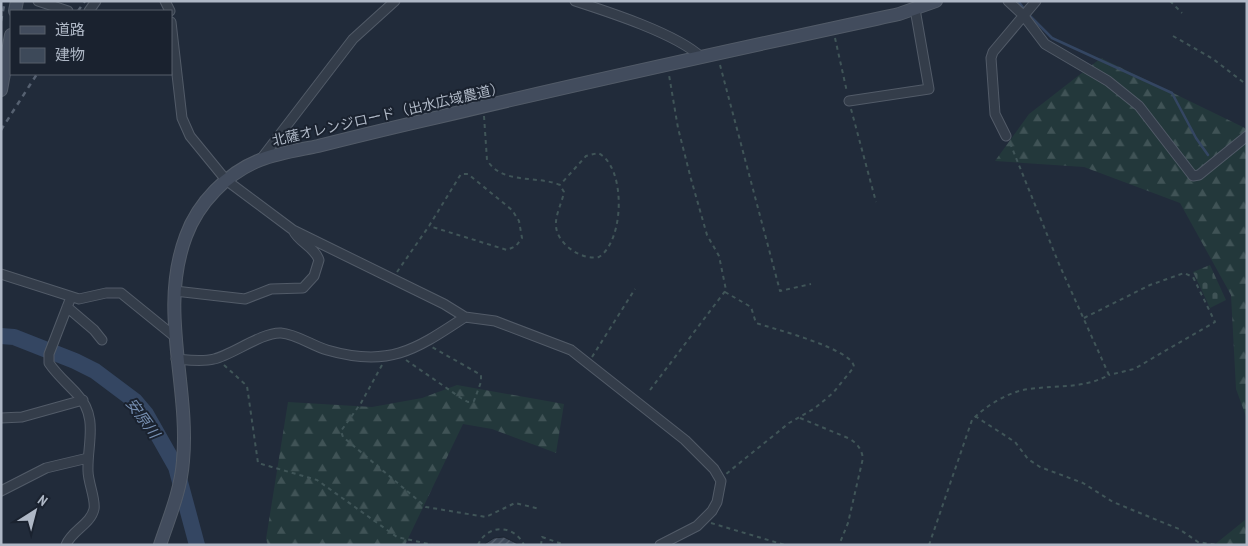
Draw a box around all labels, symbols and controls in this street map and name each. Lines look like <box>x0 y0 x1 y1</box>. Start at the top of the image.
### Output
legend <box>10 10 172 75</box>
text: 道路 <box>55 20 85 39</box>
text: 建物 <box>55 45 85 64</box>
street label: 北薩オレンジロード（出水広域農道） <box>270 78 506 150</box>
water label: 安原川 <box>122 394 165 443</box>
north arrow <box>10 486 60 536</box>
text: N <box>34 491 51 510</box>

